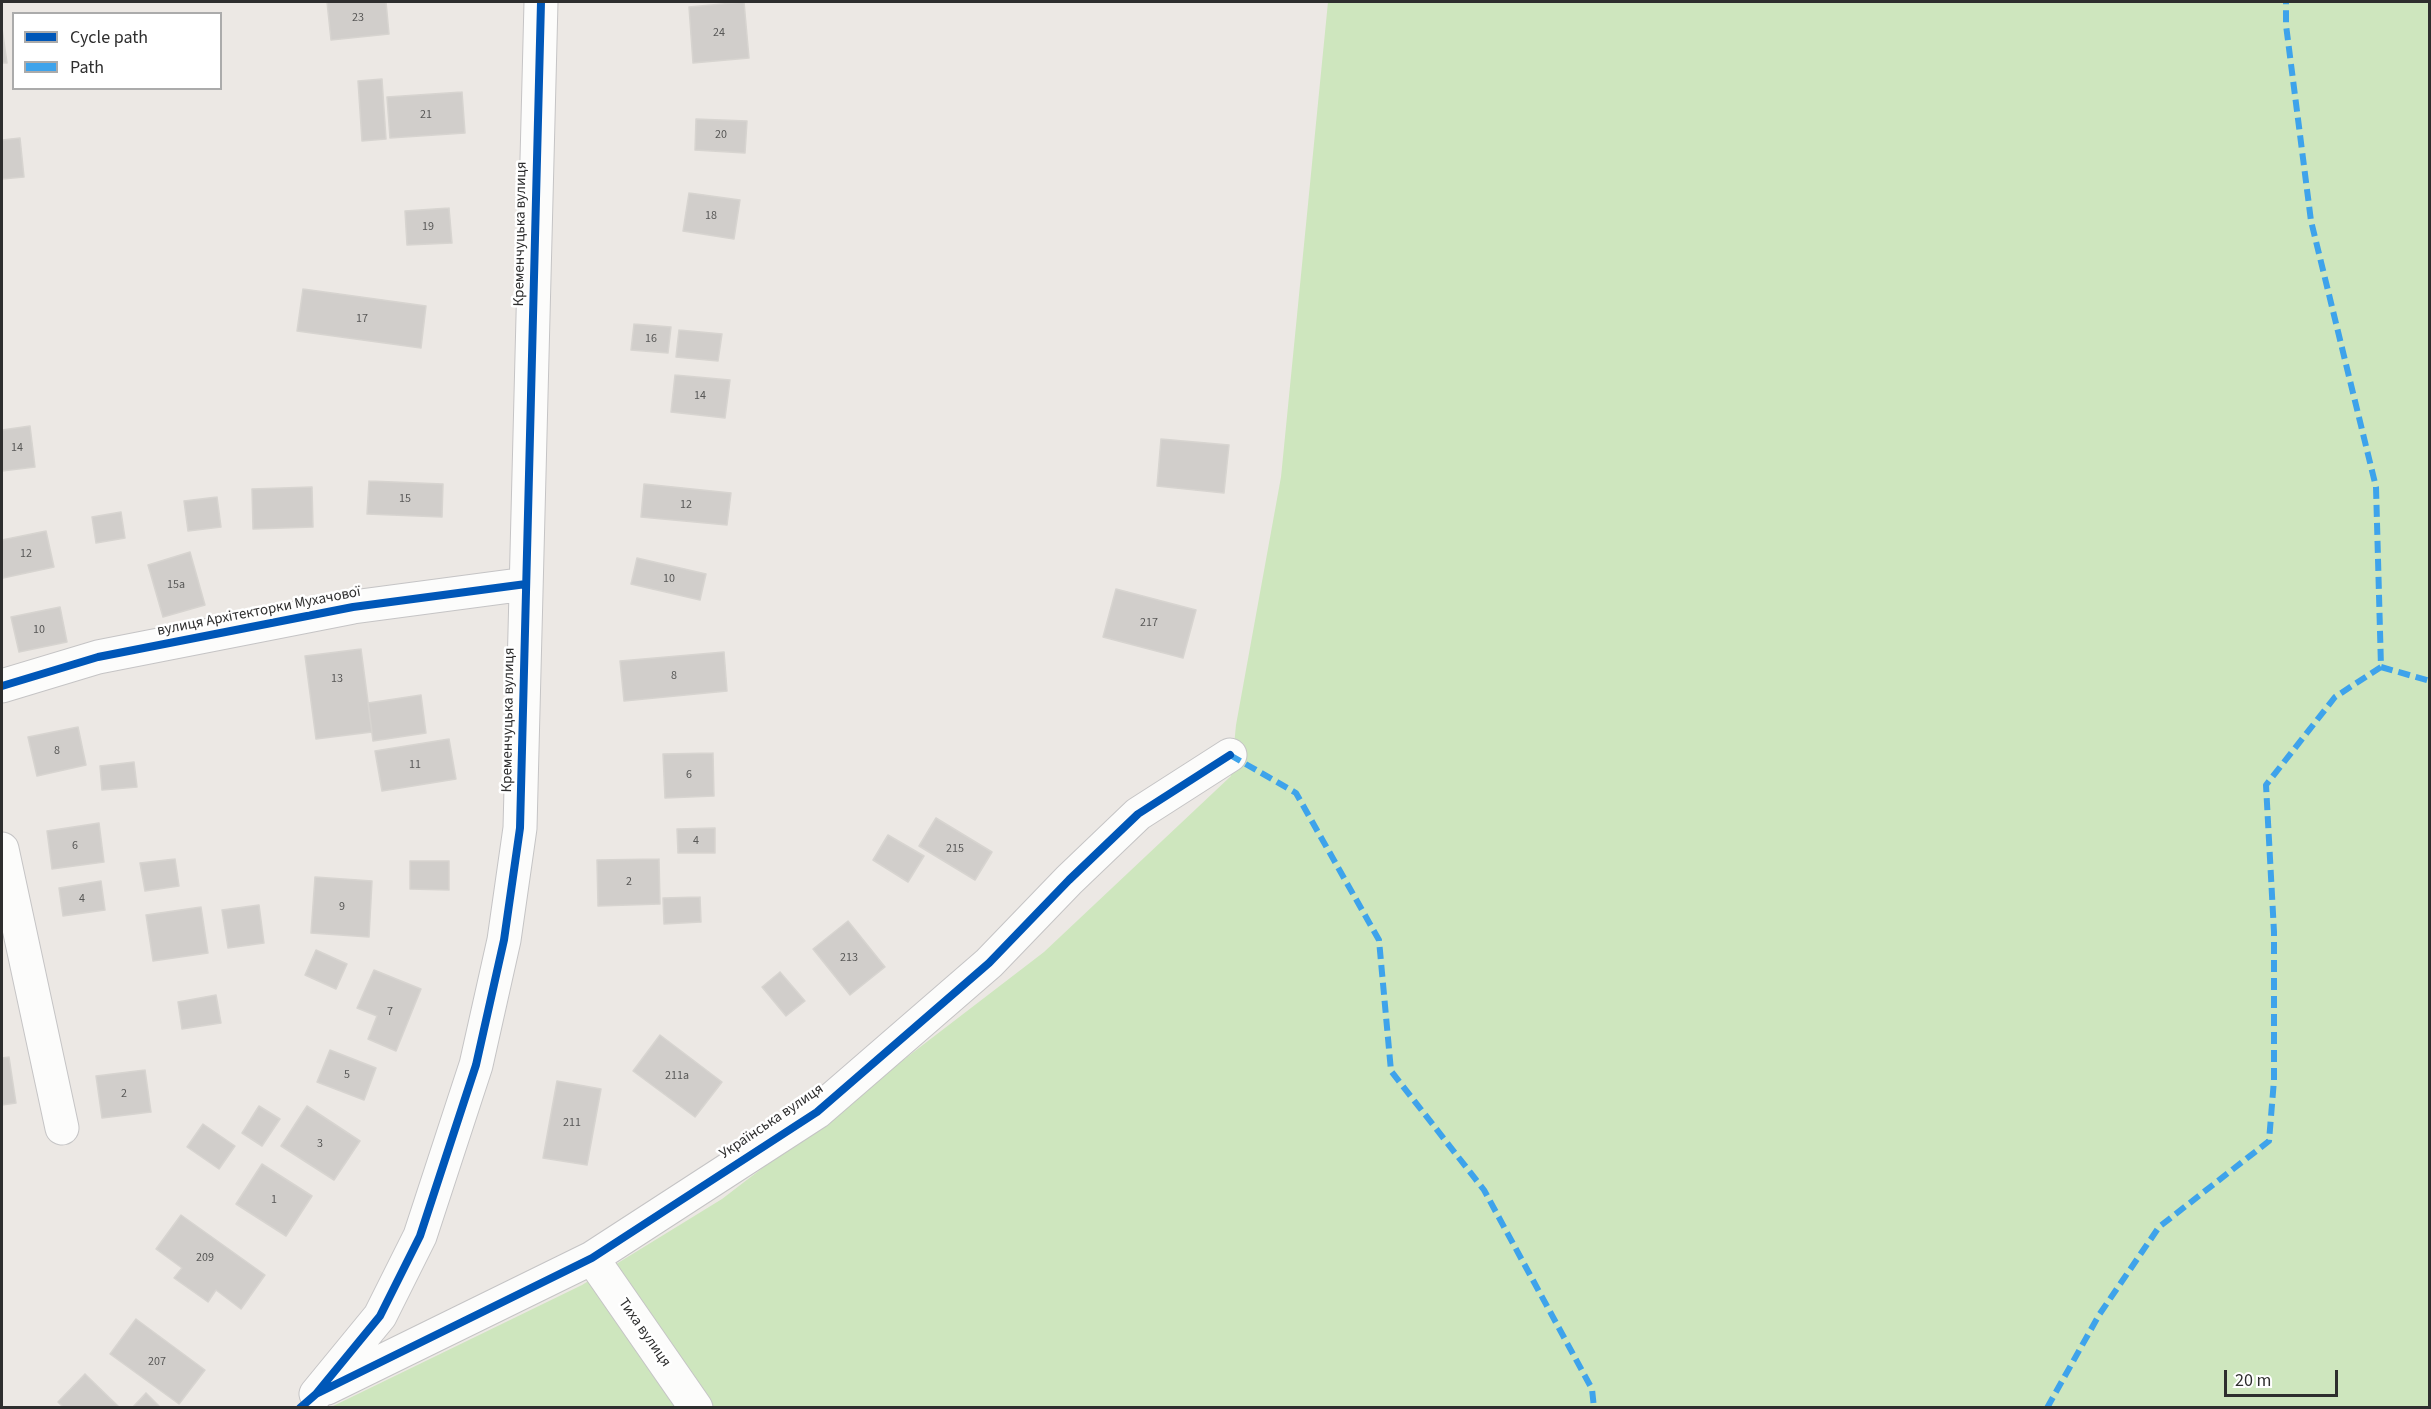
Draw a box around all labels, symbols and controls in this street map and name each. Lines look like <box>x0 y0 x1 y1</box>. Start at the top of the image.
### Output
house number: 23 <box>352 11 364 25</box>
legend <box>12 12 222 90</box>
text: Cycle path <box>70 25 148 50</box>
house number: 24 <box>713 26 725 40</box>
text: Path <box>70 55 104 80</box>
house number: 21 <box>420 108 432 122</box>
house number: 20 <box>715 128 727 142</box>
street label: Кременчуцька вулиця <box>511 161 531 307</box>
house number: 18 <box>705 209 717 223</box>
house number: 19 <box>422 220 434 234</box>
house number: 17 <box>356 312 368 326</box>
house number: 16 <box>645 332 657 346</box>
house number: 14 <box>694 389 706 403</box>
house number: 14 <box>11 441 23 455</box>
house number: 15 <box>399 492 411 506</box>
house number: 12 <box>680 498 692 512</box>
house number: 12 <box>20 547 32 561</box>
house number: 10 <box>663 572 675 586</box>
house number: 15а <box>167 578 185 592</box>
street label: вулиця Архітекторки Мухачової <box>156 583 362 641</box>
house number: 217 <box>1140 616 1158 630</box>
house number: 10 <box>33 623 45 637</box>
street label: Кременчуцька вулиця <box>499 647 519 793</box>
house number: 8 <box>671 669 677 683</box>
house number: 13 <box>331 672 343 686</box>
house number: 8 <box>54 744 60 758</box>
house number: 11 <box>409 758 421 772</box>
house number: 6 <box>686 768 692 782</box>
house number: 4 <box>693 834 699 848</box>
house number: 6 <box>72 839 78 853</box>
house number: 215 <box>946 842 964 856</box>
house number: 2 <box>626 875 632 889</box>
house number: 4 <box>79 892 85 906</box>
house number: 9 <box>339 900 345 914</box>
house number: 213 <box>840 951 858 965</box>
house number: 7 <box>387 1005 393 1019</box>
house number: 5 <box>344 1068 350 1082</box>
house number: 211а <box>665 1069 689 1083</box>
street label: Українська вулиця <box>717 1081 827 1163</box>
house number: 2 <box>121 1087 127 1101</box>
house number: 211 <box>563 1116 581 1130</box>
house number: 3 <box>317 1137 323 1151</box>
house number: 1 <box>271 1193 277 1207</box>
house number: 209 <box>196 1251 214 1265</box>
street label: Тиха вулиця <box>614 1295 674 1371</box>
house number: 207 <box>148 1355 166 1369</box>
scale bar <box>2227 1358 2341 1396</box>
text: 20 m <box>2235 1368 2271 1393</box>

